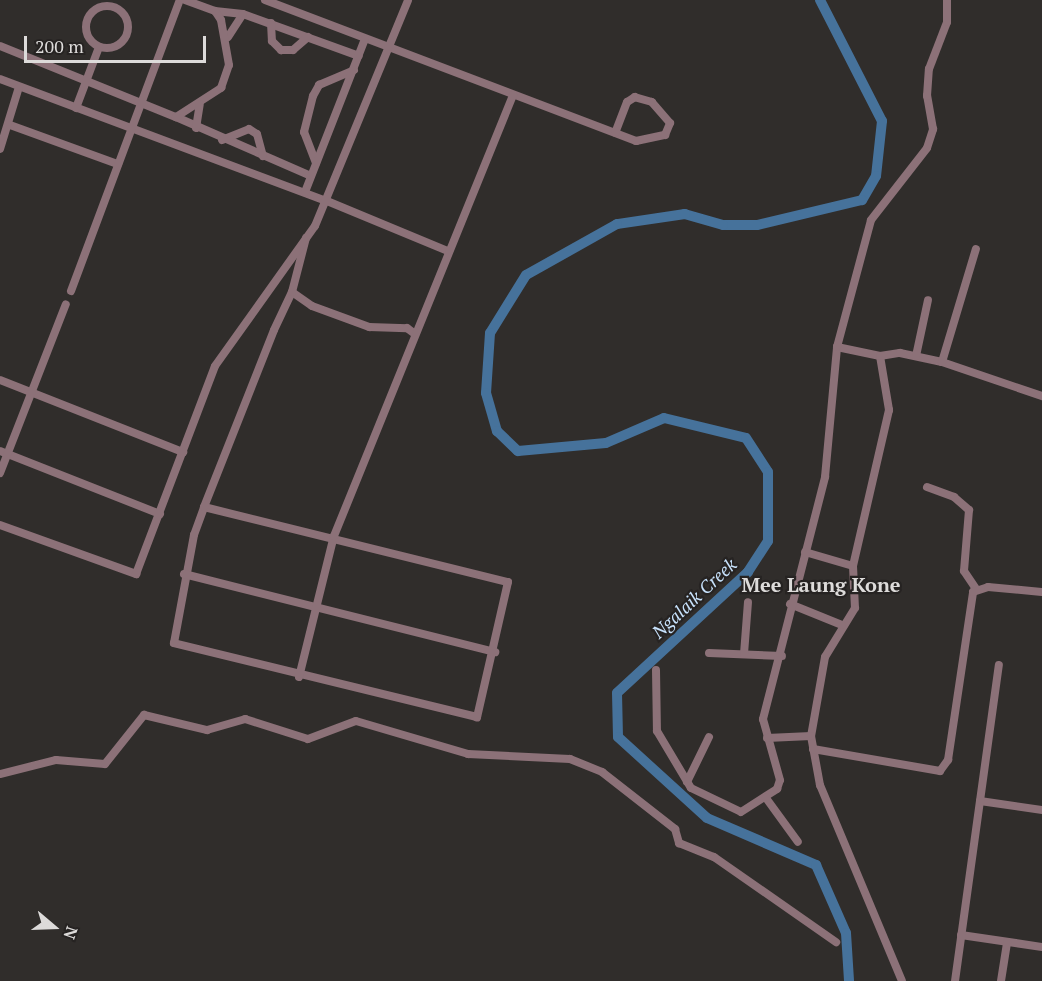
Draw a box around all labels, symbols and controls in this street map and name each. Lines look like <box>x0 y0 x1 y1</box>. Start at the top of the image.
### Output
scale bar <box>27 24 208 62</box>
text: 200 m <box>35 34 84 58</box>
water label: Ngalaik Creek <box>647 553 741 643</box>
district label: Mee Laung Kone <box>741 572 901 596</box>
north arrow <box>24 897 84 957</box>
text: N <box>59 924 83 942</box>

